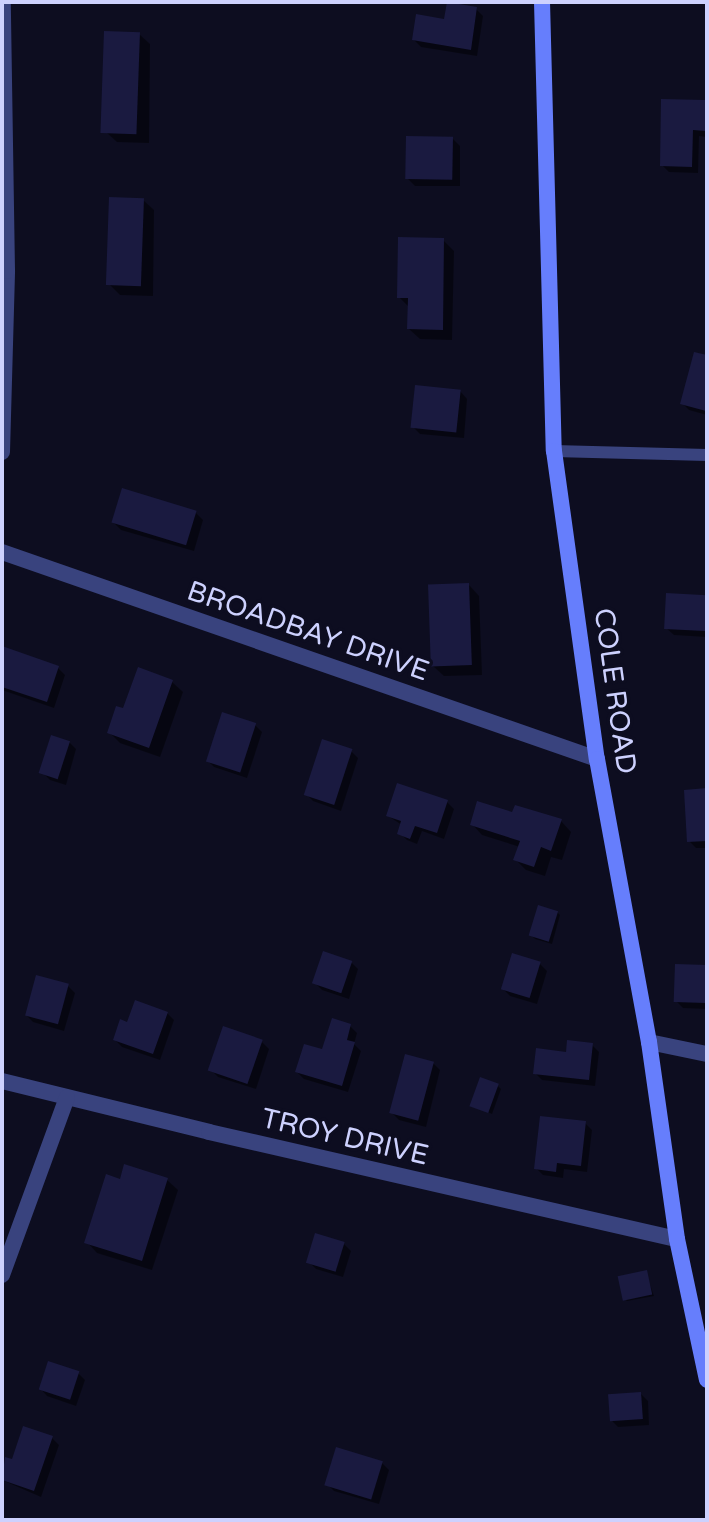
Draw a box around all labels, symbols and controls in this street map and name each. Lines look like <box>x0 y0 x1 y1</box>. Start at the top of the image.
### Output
street label: BROADBAY DRIVE <box>183 574 433 688</box>
street label: COLE ROAD <box>587 606 643 776</box>
street label: TROY DRIVE <box>258 1101 432 1173</box>

